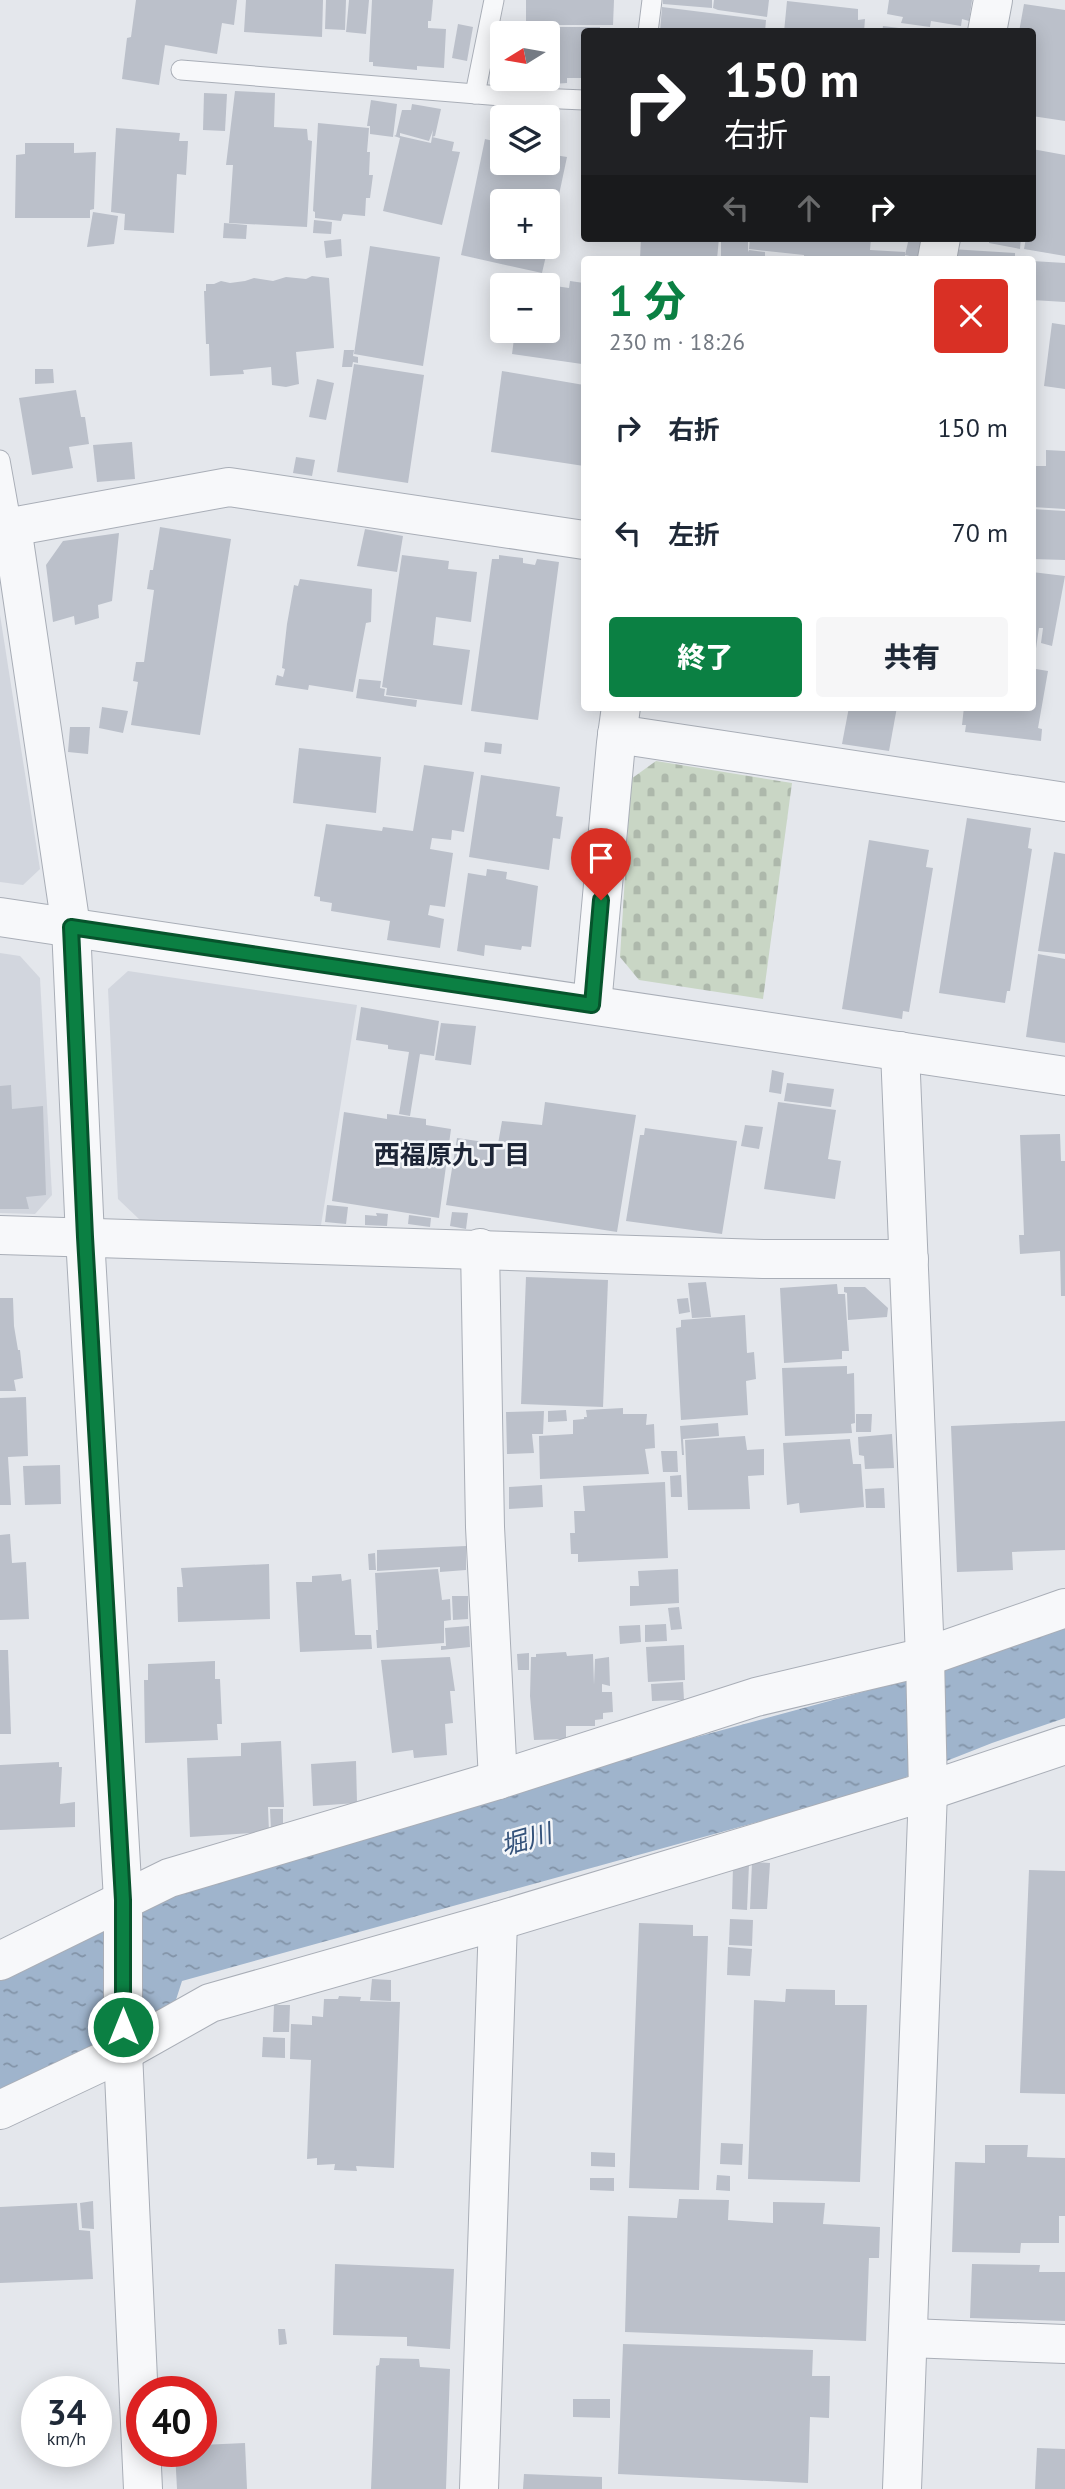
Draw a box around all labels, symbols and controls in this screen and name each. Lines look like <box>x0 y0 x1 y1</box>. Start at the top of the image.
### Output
north arrow <box>490 21 560 91</box>
map controls <box>490 21 560 343</box>
text: 150 m <box>724 47 859 111</box>
icon: right <box>609 56 700 147</box>
button: layers <box>490 105 560 175</box>
text: 右折 <box>724 113 788 155</box>
button: + <box>490 189 560 259</box>
icon: left <box>717 189 755 227</box>
icon: ahead <box>790 189 828 227</box>
icon: right <box>863 189 901 227</box>
button: − <box>490 273 560 343</box>
text: 1 分 <box>609 273 685 328</box>
button: close <box>934 279 1008 353</box>
text: 230 m · 18:26 <box>609 327 745 356</box>
icon: right <box>609 409 647 447</box>
text: 150 m <box>937 411 1008 444</box>
text: 右折 <box>668 413 720 446</box>
icon: left <box>609 514 647 552</box>
text: 70 m <box>952 516 1008 549</box>
text: 左折 <box>668 518 720 551</box>
button: 終了 <box>609 617 802 697</box>
button: 共有 <box>816 617 1008 697</box>
pin <box>571 828 631 900</box>
icon: arrive <box>582 839 620 877</box>
district label: 西福原九丁目 <box>374 1138 530 1171</box>
water label: 堀川 <box>496 1815 558 1862</box>
position arrow <box>86 1990 160 2064</box>
speed limit sign: 40 <box>126 2376 217 2467</box>
text: 34 <box>47 2389 86 2435</box>
text: km/h <box>47 2427 86 2450</box>

